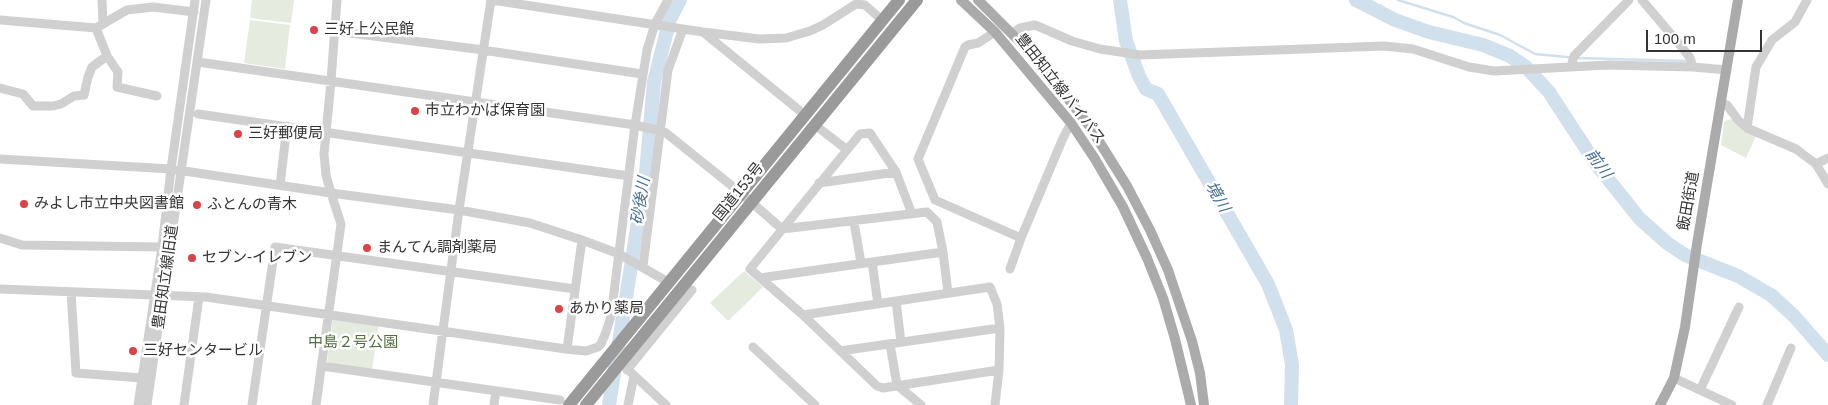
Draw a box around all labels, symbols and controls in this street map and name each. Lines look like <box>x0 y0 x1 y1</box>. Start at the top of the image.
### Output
scale bar <box>1648 20 1764 52</box>
place label: 三好上公民館 <box>324 21 414 39</box>
marker: 三好上公民館 <box>308 24 320 36</box>
street label: 豊田知立線バイパス <box>1011 30 1109 148</box>
text: 100 m <box>1654 30 1696 47</box>
place label: 市立わかば保育園 <box>425 102 545 120</box>
marker: 市立わかば保育園 <box>409 105 421 117</box>
place label: 三好郵便局 <box>248 125 323 143</box>
marker: 三好郵便局 <box>232 128 244 140</box>
water label: 前川 <box>1581 145 1615 183</box>
street label: 国道153号 <box>710 159 768 225</box>
street label: 飯田街道 <box>1675 170 1703 232</box>
water label: 砂後川 <box>628 176 654 226</box>
water label: 境川 <box>1201 178 1233 216</box>
place label: みよし市立中央図書館 <box>34 195 184 213</box>
place label: ふとんの青木 <box>207 196 297 214</box>
marker: みよし市立中央図書館 <box>18 198 30 210</box>
marker: ふとんの青木 <box>191 199 203 211</box>
street label: 豊田知立線旧道 <box>150 224 182 330</box>
place label: まんてん調剤薬局 <box>377 239 497 257</box>
marker: まんてん調剤薬局 <box>361 242 373 254</box>
place label: セブン-イレブン <box>202 249 312 267</box>
marker: セブン-イレブン <box>186 252 198 264</box>
place label: あかり薬局 <box>569 300 644 318</box>
marker: あかり薬局 <box>553 303 565 315</box>
park label: 中島２号公園 <box>308 334 398 352</box>
place label: 三好センタービル <box>143 342 263 360</box>
marker: 三好センタービル <box>127 345 139 357</box>

